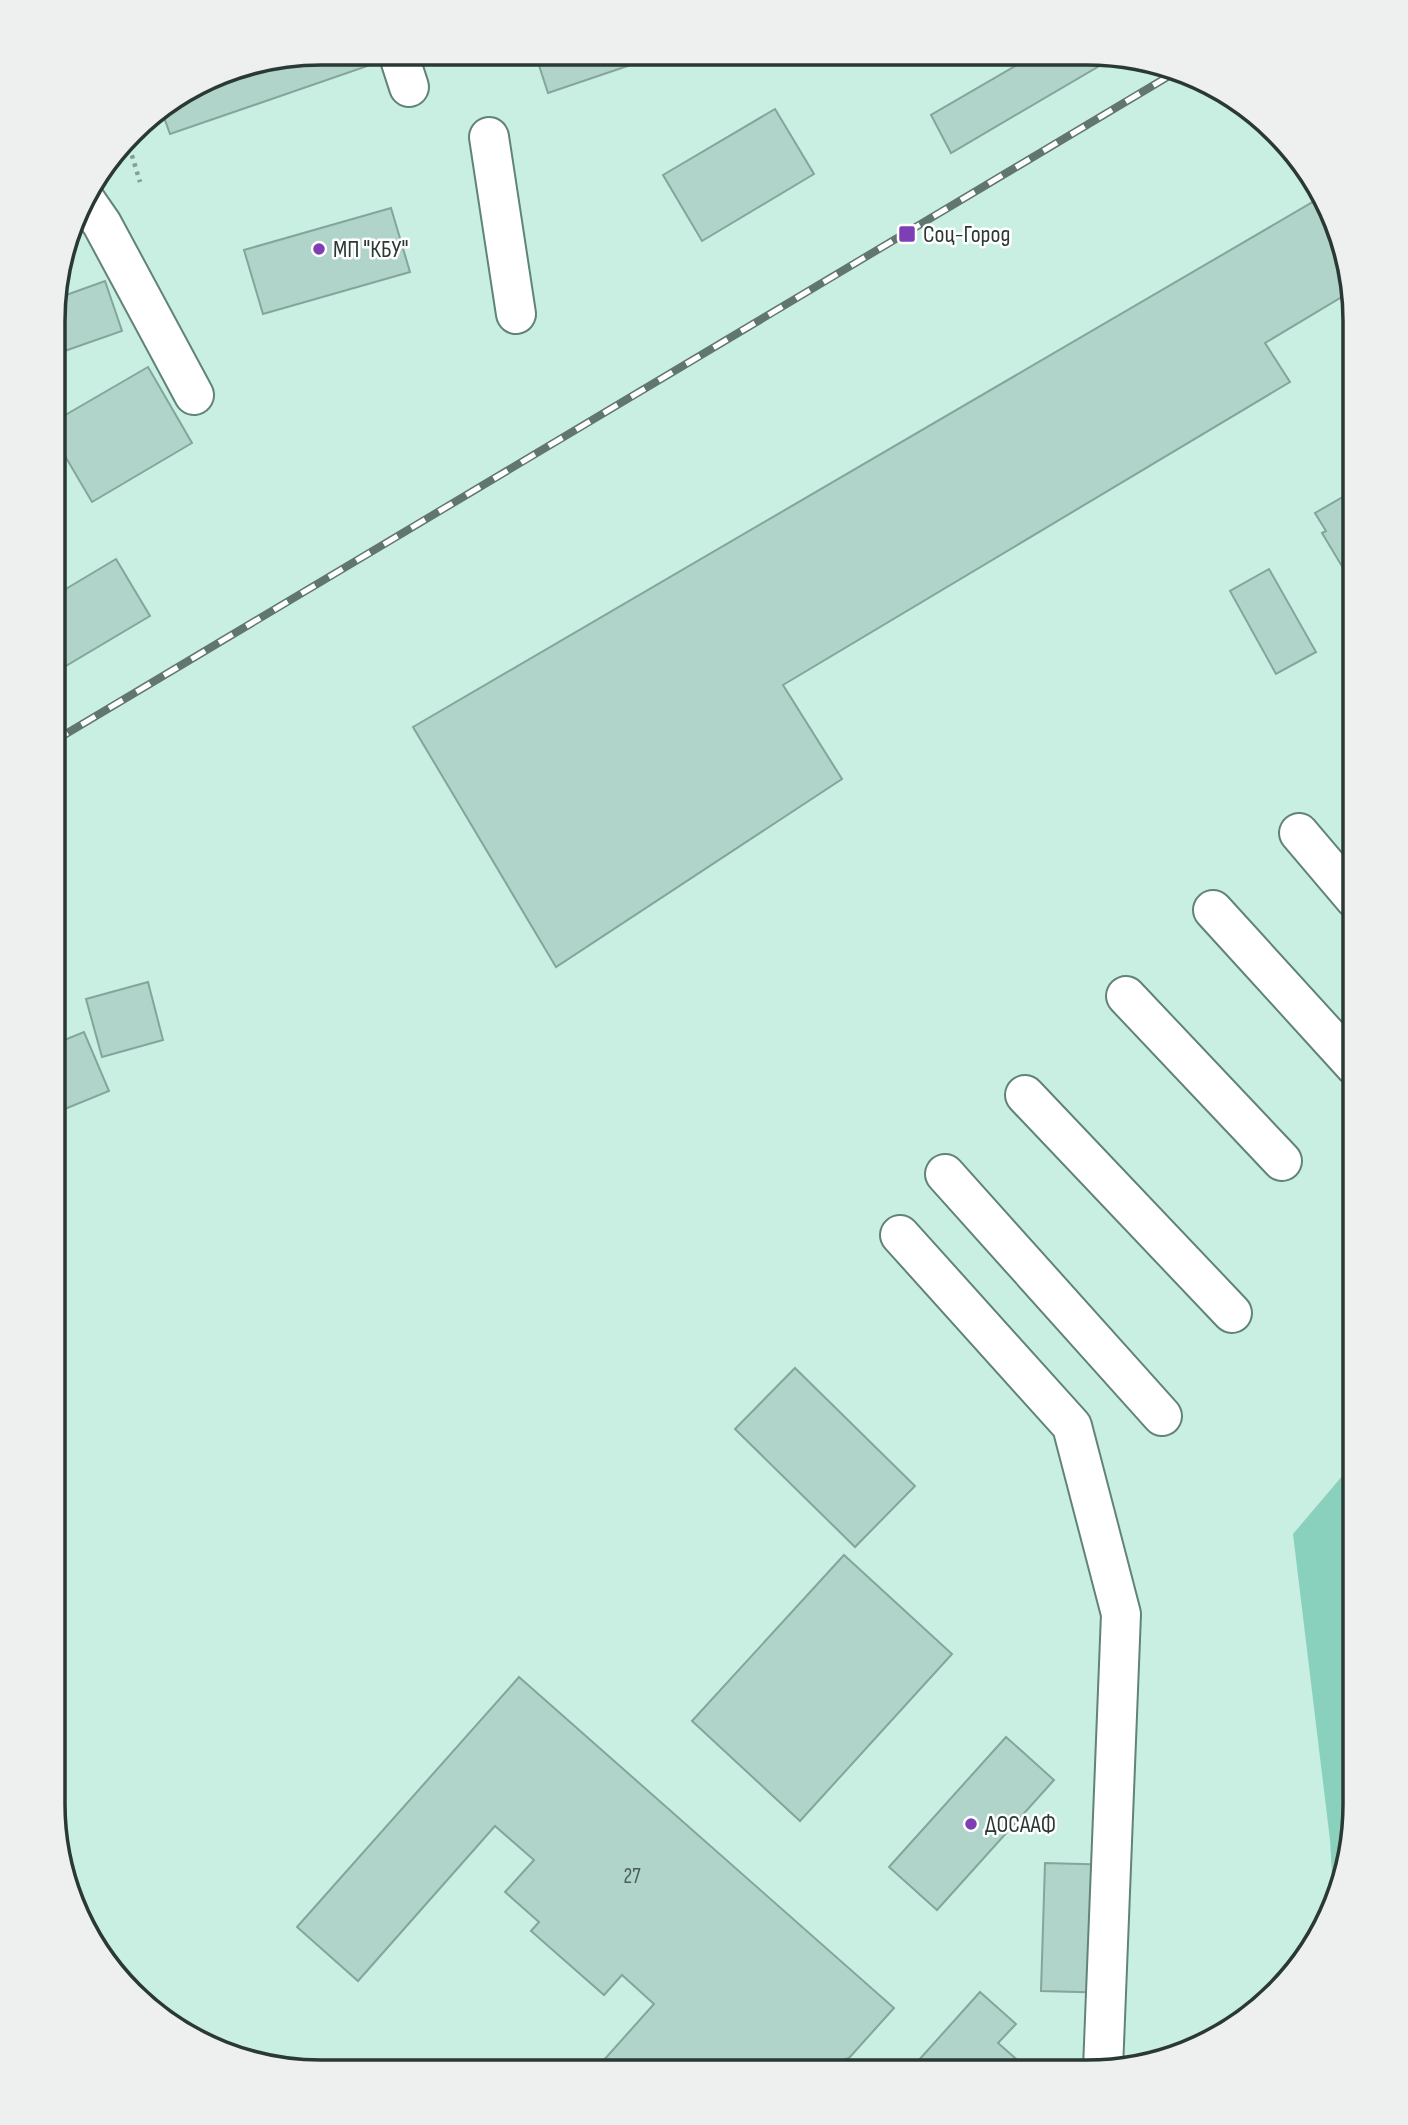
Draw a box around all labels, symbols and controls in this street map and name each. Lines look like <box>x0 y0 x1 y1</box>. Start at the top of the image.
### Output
place label: Соц-Город <box>923 220 1010 249</box>
marker: Соц-Город <box>897 224 917 244</box>
place label: МП "КБУ" <box>333 235 408 264</box>
marker: МП "КБУ" <box>311 241 327 257</box>
place label: ДОСААФ <box>985 1810 1056 1839</box>
marker: ДОСААФ <box>963 1816 979 1832</box>
house number: 27 <box>623 1864 641 1889</box>

